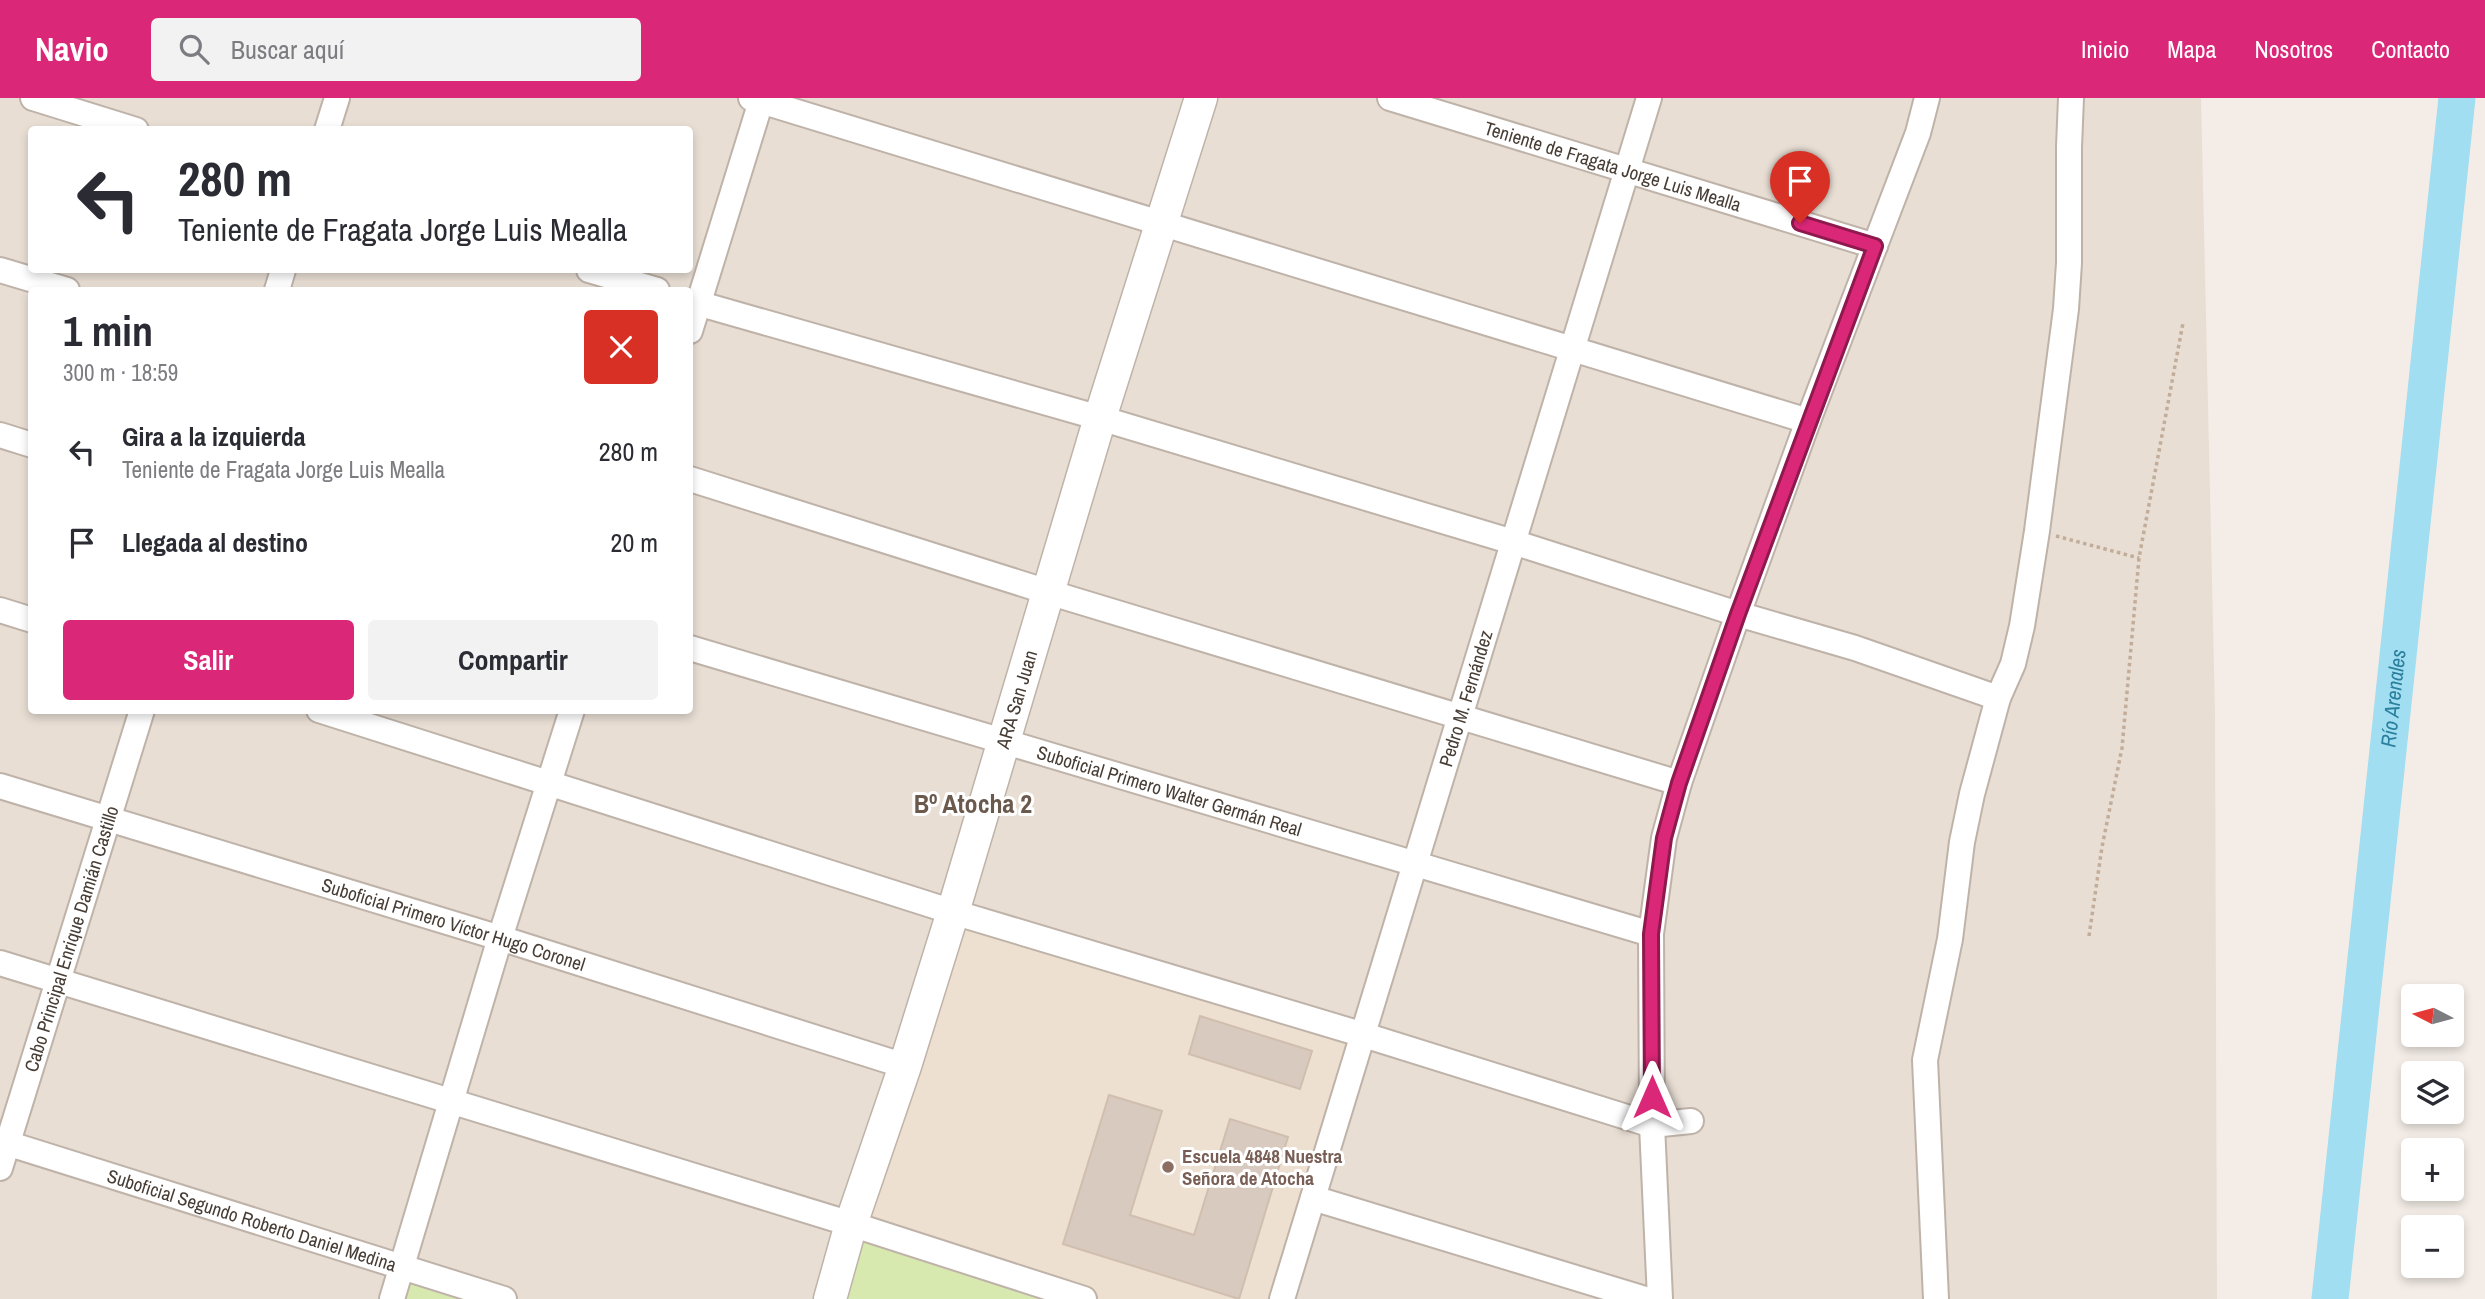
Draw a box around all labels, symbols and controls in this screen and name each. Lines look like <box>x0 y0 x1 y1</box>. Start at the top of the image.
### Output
search box <box>151 18 641 81</box>
text: Navio <box>35 27 109 71</box>
icon: search <box>175 30 213 68</box>
text: Buscar aquí <box>231 32 344 67</box>
text: Inicio <box>2081 33 2129 65</box>
text: Mapa <box>2167 33 2216 65</box>
text: Nosotros <box>2254 33 2333 65</box>
text: Contacto <box>2371 33 2450 65</box>
street label: Teniente de Fragata Jorge Luis Mealla <box>1481 115 1745 218</box>
text: 280 m <box>178 145 292 211</box>
pin <box>1770 151 1830 223</box>
icon: left <box>63 154 154 245</box>
icon: arrive <box>1781 162 1819 200</box>
text: Teniente de Fragata Jorge Luis Mealla <box>178 208 627 251</box>
text: 1 min <box>63 303 153 359</box>
button: close <box>584 310 658 384</box>
text: 300 m · 18:59 <box>63 357 178 388</box>
text: Gira a la izquierda <box>122 419 306 454</box>
icon: left <box>63 433 101 471</box>
text: 280 m <box>599 434 658 469</box>
text: Teniente de Fragata Jorge Luis Mealla <box>122 454 445 485</box>
icon: arrive <box>63 524 101 562</box>
text: Llegada al destino <box>122 525 308 560</box>
text: 20 m <box>611 525 658 560</box>
button: Salir <box>63 620 354 700</box>
button: Compartir <box>368 620 658 700</box>
street label: Pedro M. Fernández <box>1432 627 1499 770</box>
street label: ARA San Juan <box>989 647 1043 753</box>
water label: Río Arenales <box>2373 647 2413 749</box>
street label: Suboficial Primero Walter Germán Real <box>1034 739 1305 842</box>
district label: Bº Atocha 2 <box>914 786 1032 821</box>
street label: Cabo Principal Enrique Damián Castillo <box>18 802 125 1075</box>
street label: Suboficial Primero Víctor Hugo Coronel <box>318 872 588 977</box>
north arrow <box>2401 984 2464 1046</box>
map controls <box>2401 984 2464 1278</box>
position arrow <box>1615 1060 1689 1134</box>
button: layers <box>2401 1061 2464 1124</box>
button: + <box>2401 1138 2464 1201</box>
place label: Escuela 4848 Nuestra Señora de Atocha <box>1182 1143 1343 1191</box>
marker: Escuela 4848 Nuestra Señora de Atocha <box>1160 1159 1176 1175</box>
street label: Suboficial Segundo Roberto Daniel Medina <box>104 1162 400 1278</box>
button: − <box>2401 1215 2464 1278</box>

